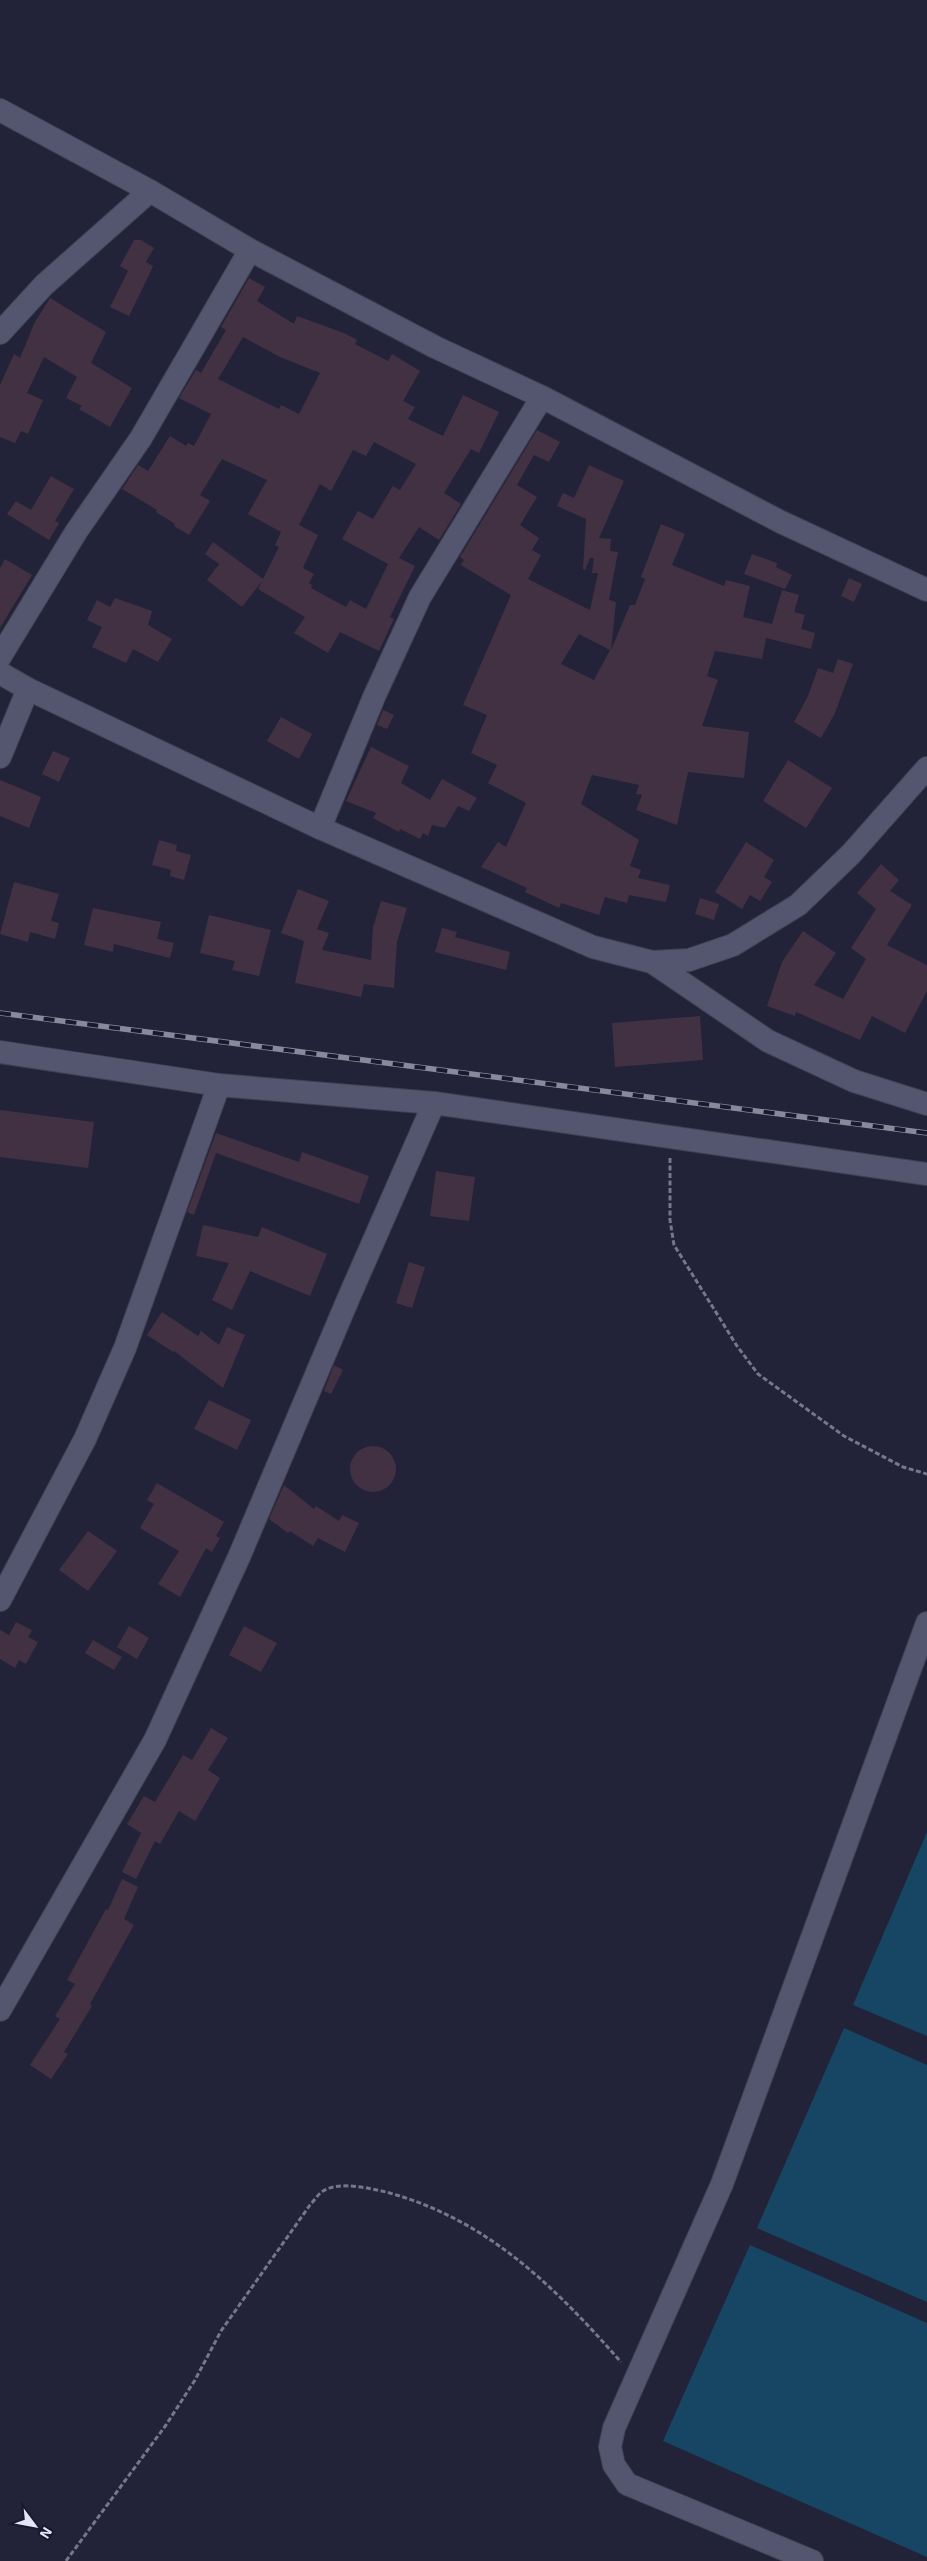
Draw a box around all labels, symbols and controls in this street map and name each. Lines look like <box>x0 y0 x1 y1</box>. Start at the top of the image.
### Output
north arrow <box>10 2501 60 2551</box>
text: N <box>37 2524 56 2542</box>

